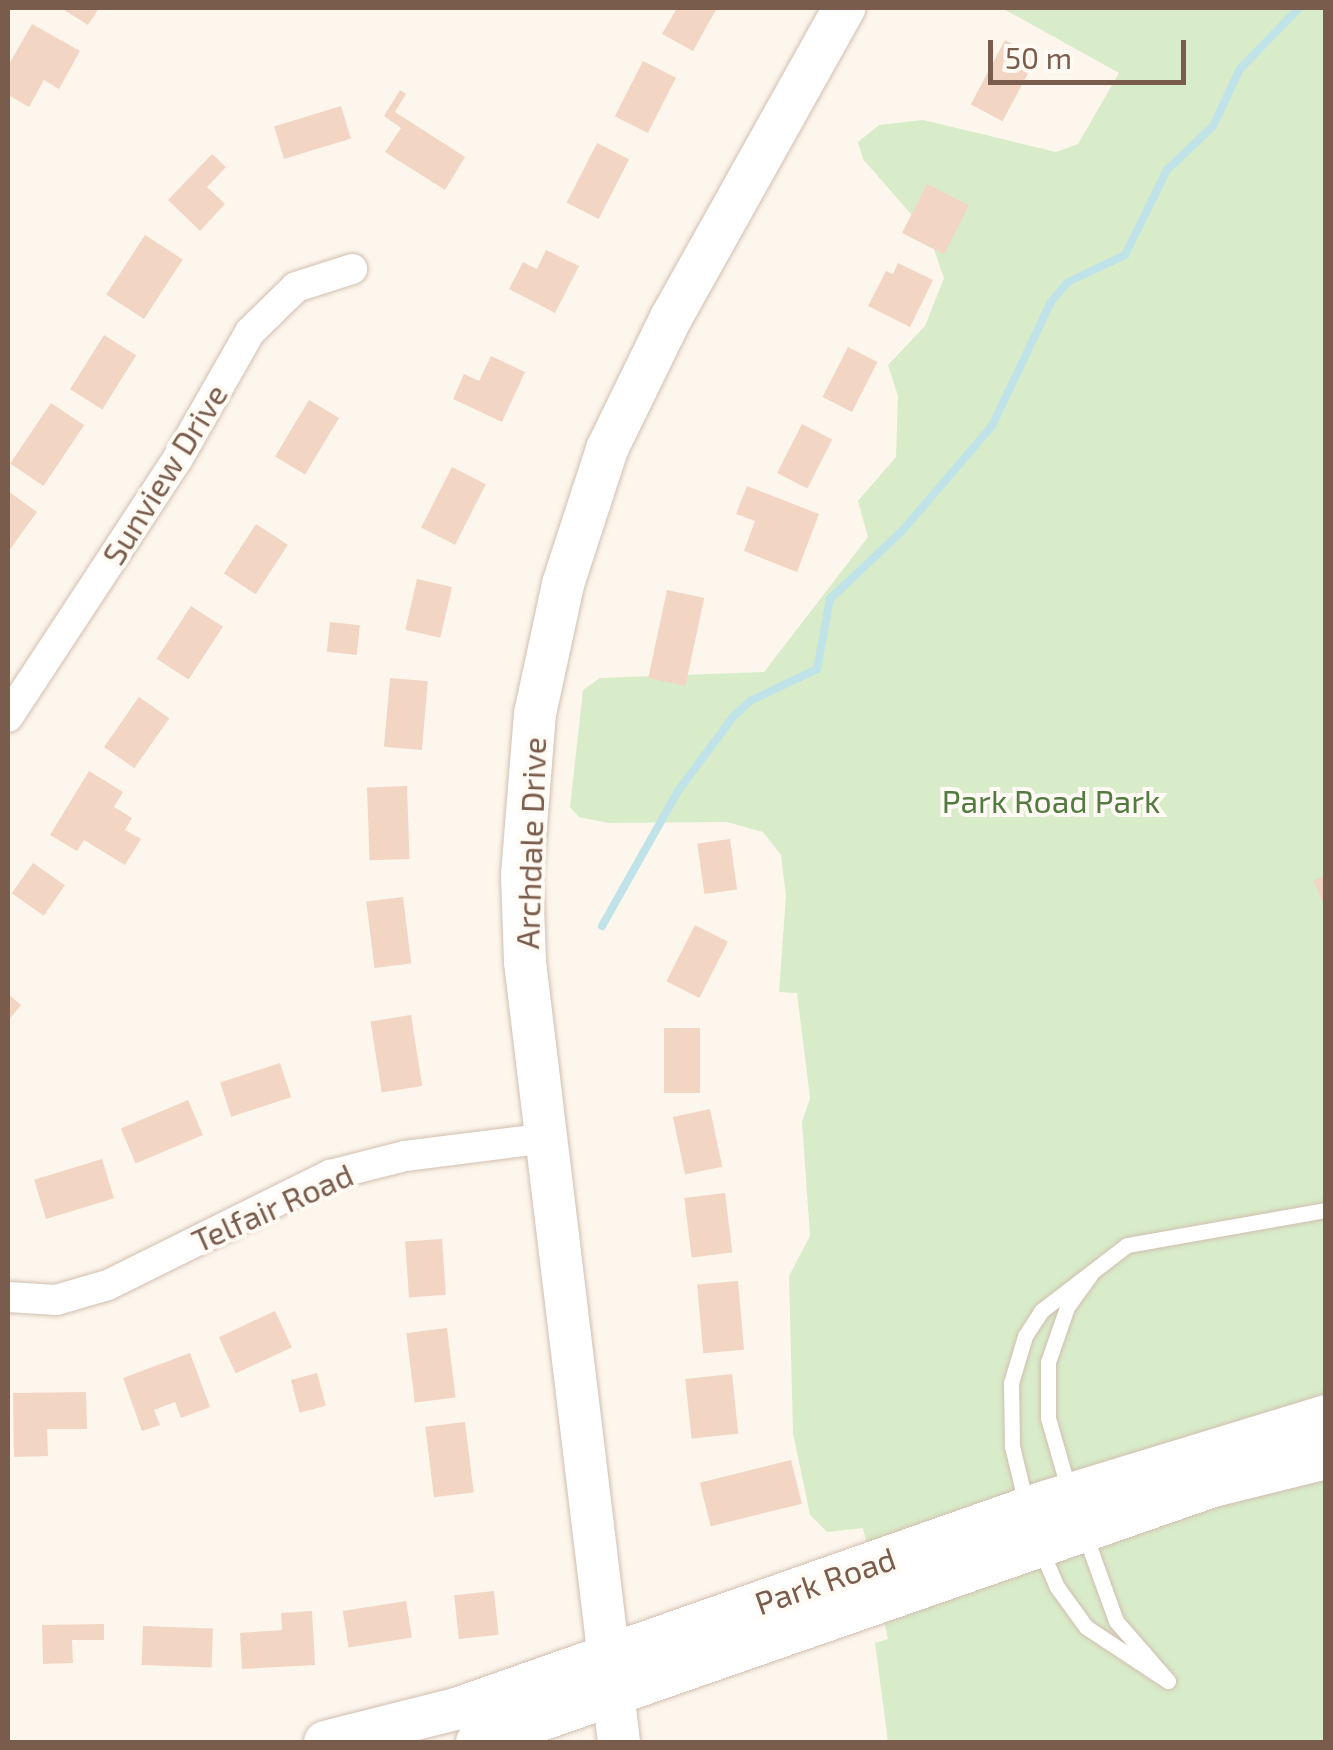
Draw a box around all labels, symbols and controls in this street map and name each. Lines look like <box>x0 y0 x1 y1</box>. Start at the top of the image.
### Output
scale bar <box>993 20 1190 82</box>
text: 50 m <box>1005 39 1072 75</box>
street label: Sunview Drive <box>93 376 235 572</box>
street label: Archdale Drive <box>507 736 553 950</box>
park label: Park Road Park <box>942 781 1160 819</box>
street label: Telfair Road <box>185 1154 359 1260</box>
street label: Park Road <box>750 1538 900 1622</box>

